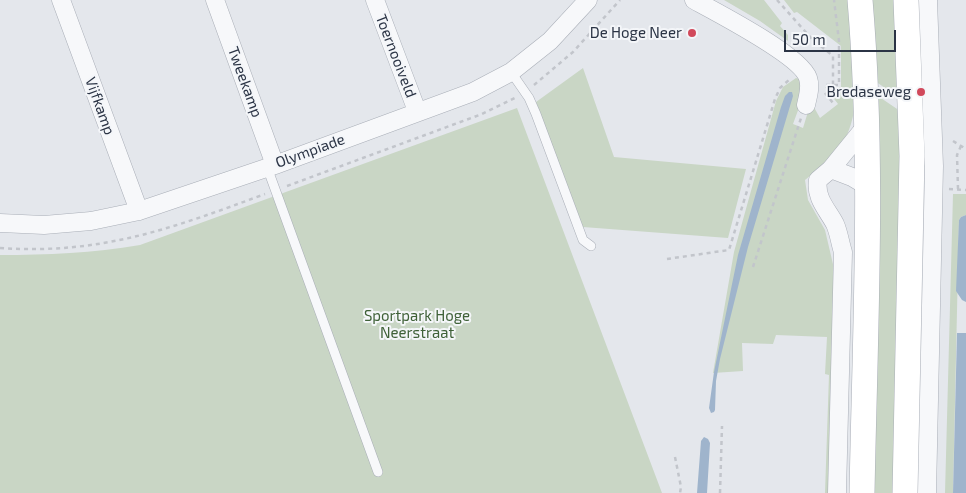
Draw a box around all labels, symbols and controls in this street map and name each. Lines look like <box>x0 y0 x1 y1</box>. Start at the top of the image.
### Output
street label: Toernooiveld <box>372 12 420 100</box>
scale bar <box>786 20 898 52</box>
place label: De Hoge Neer <box>590 24 682 42</box>
marker: De Hoge Neer <box>686 27 698 39</box>
text: 50 m <box>792 30 826 48</box>
street label: Tweekamp <box>224 44 266 120</box>
street label: Vijfkamp <box>81 75 119 137</box>
place label: Bredaseweg <box>827 83 911 101</box>
marker: Bredaseweg <box>915 86 927 98</box>
street label: Olympiade <box>273 130 347 172</box>
park label: Sportpark Hoge Neerstraat <box>364 307 470 342</box>

